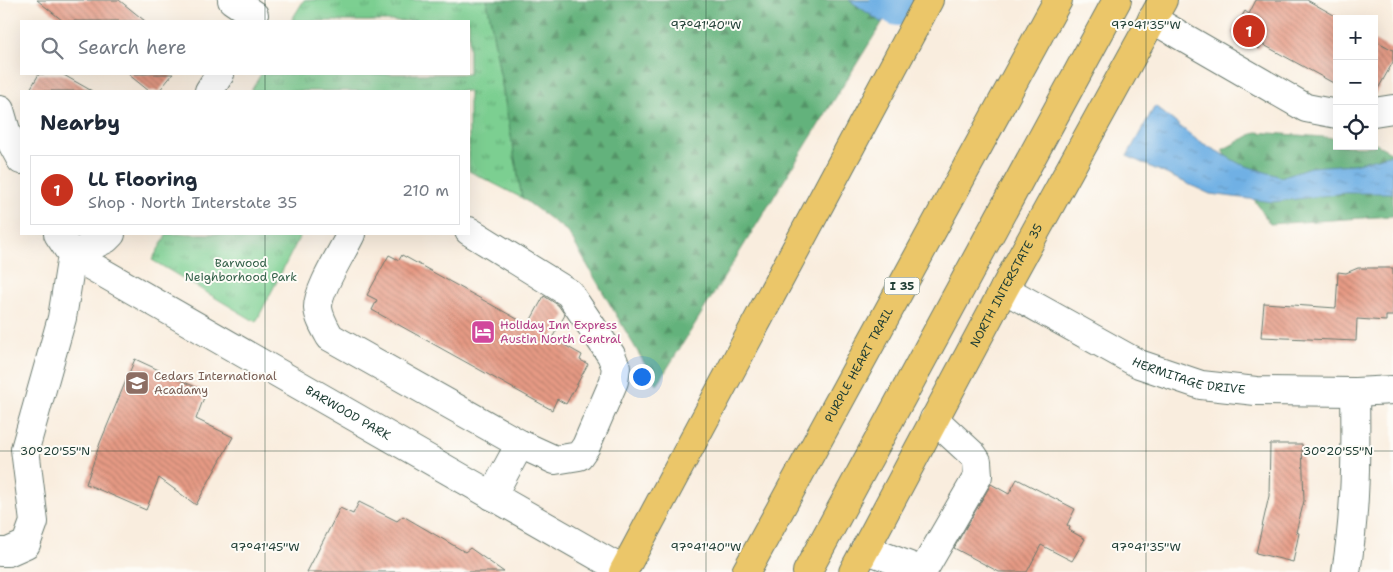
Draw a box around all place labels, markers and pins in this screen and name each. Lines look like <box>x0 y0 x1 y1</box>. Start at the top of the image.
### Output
pin: 1 <box>1233 12 1265 50</box>
place label: Holiday Inn Express Austin North Central <box>500 317 621 347</box>
hotel icon: Holiday Inn Express Austin North Central <box>470 319 496 345</box>
place label: Cedars International Acadamy <box>154 368 277 398</box>
school or university icon: Cedars International Acadamy <box>124 370 150 396</box>

